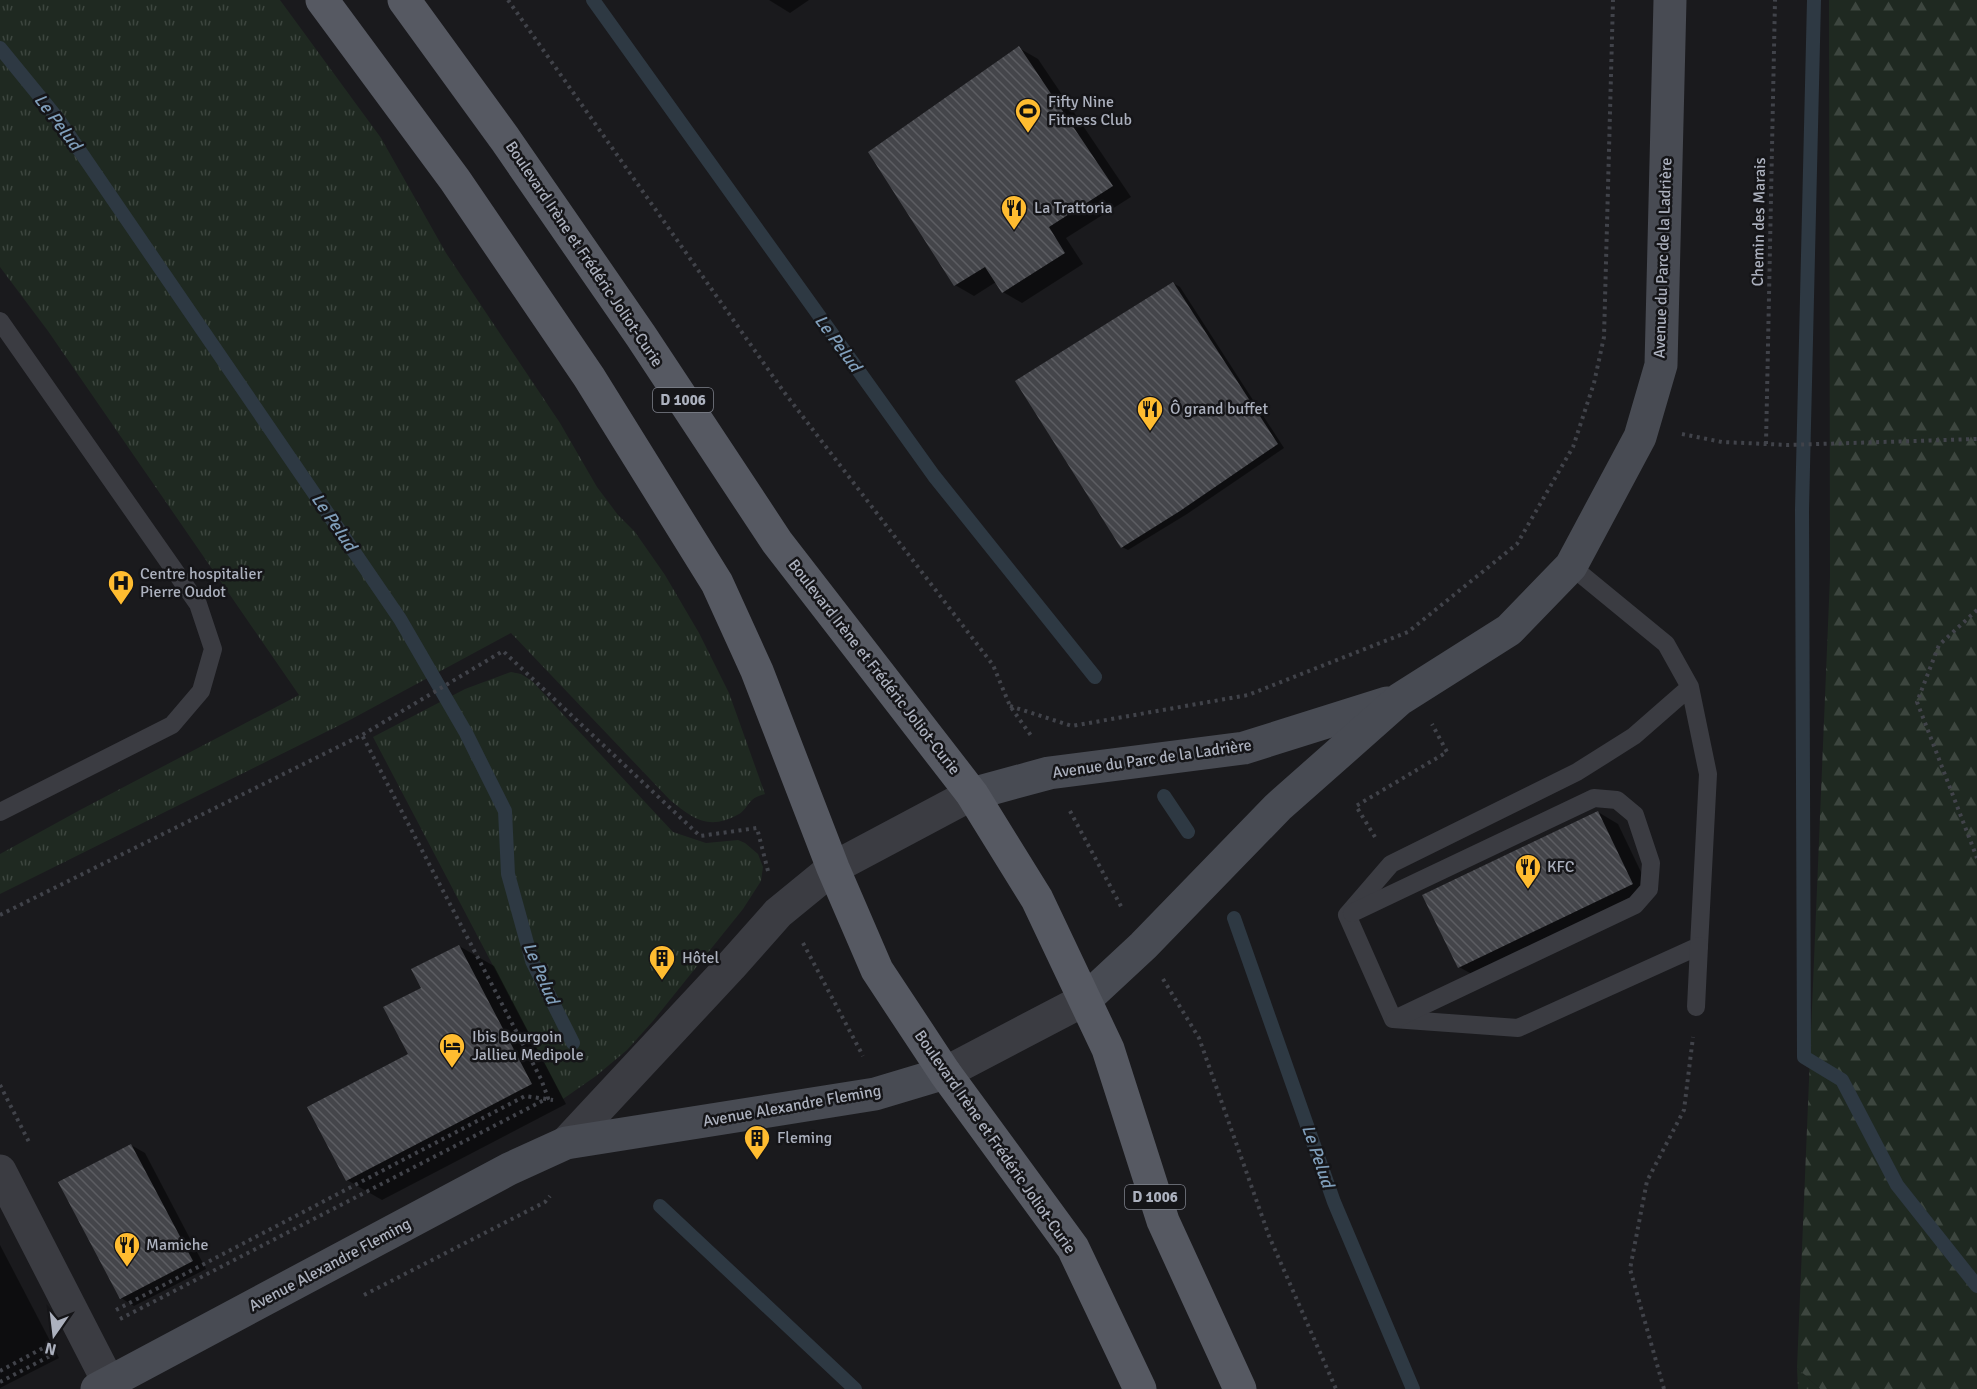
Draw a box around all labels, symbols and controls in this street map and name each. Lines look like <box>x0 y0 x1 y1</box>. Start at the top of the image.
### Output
water label: Le Pelud <box>30 89 88 157</box>
place label: Fifty Nine Fitness Club <box>1048 92 1132 130</box>
sports icon: Fifty Nine Fitness Club <box>1013 96 1043 134</box>
street label: Boulevard Irène et Frédéric Joliot-Curie <box>501 137 667 371</box>
street label: Avenue du Parc de la Ladrière <box>1649 157 1677 359</box>
street label: Chemin des Marais <box>1748 157 1770 287</box>
restaurant icon: La Trattoria <box>999 193 1029 231</box>
place label: La Trattoria <box>1034 198 1113 218</box>
water label: Le Pelud <box>810 310 867 378</box>
road number: D 1006 <box>653 388 713 412</box>
restaurant icon: Ô grand buffet <box>1135 394 1165 432</box>
place label: Ô grand buffet <box>1170 399 1268 419</box>
water label: Le Pelud <box>307 489 363 557</box>
street label: Boulevard Irène et Frédéric Joliot-Curie <box>784 555 964 779</box>
place label: Centre hospitalier Pierre Oudot <box>140 564 262 602</box>
hospital icon: Centre hospitalier Pierre Oudot <box>106 568 136 606</box>
street label: Avenue du Parc de la Ladrière <box>1051 735 1253 783</box>
restaurant icon: KFC <box>1513 852 1543 890</box>
place label: KFC <box>1547 857 1575 877</box>
water label: Le Pelud <box>518 939 565 1010</box>
building icon: Hôtel <box>647 943 677 981</box>
place label: Hôtel <box>682 948 719 968</box>
street label: Boulevard Irène et Frédéric Joliot-Curie <box>910 1026 1080 1258</box>
place label: Ibis Bourgoin Jallieu Medipole <box>472 1027 584 1065</box>
hotel icon: Ibis Bourgoin Jallieu Medipole <box>437 1031 467 1069</box>
street label: Avenue Alexandre Fleming <box>701 1080 883 1132</box>
water label: Le Pelud <box>1297 1122 1340 1193</box>
building icon: Fleming <box>742 1123 772 1161</box>
place label: Fleming <box>777 1128 832 1148</box>
road number: D 1006 <box>1125 1185 1185 1209</box>
street label: Avenue Alexandre Fleming <box>246 1214 414 1316</box>
restaurant icon: Mamiche <box>112 1230 142 1268</box>
place label: Mamiche <box>146 1235 208 1255</box>
north arrow <box>24 1305 84 1365</box>
text: N <box>43 1338 58 1360</box>

